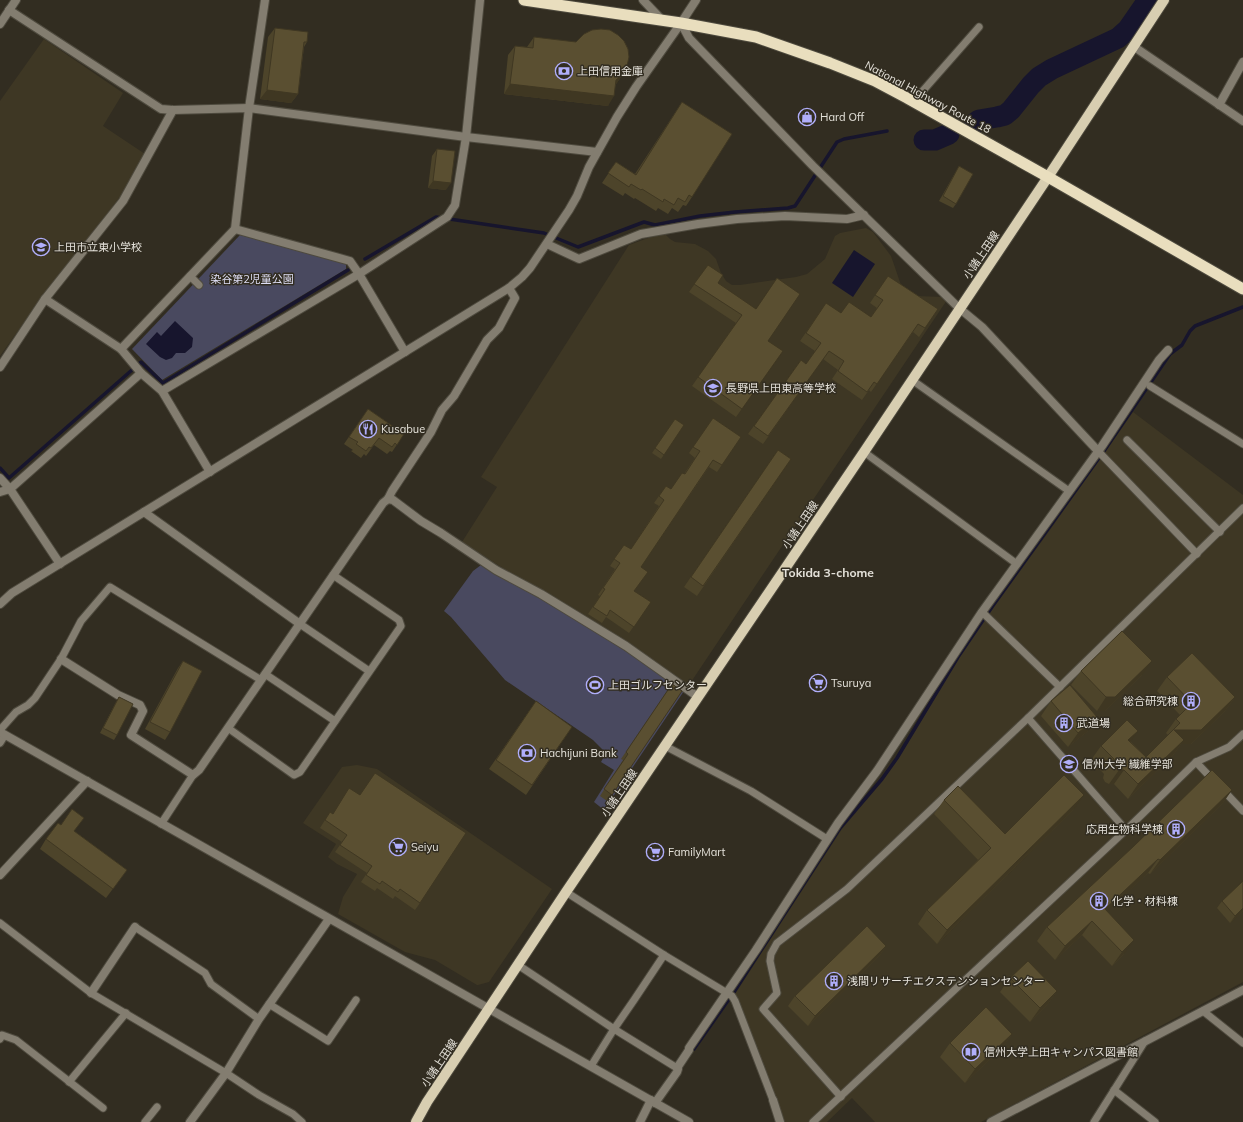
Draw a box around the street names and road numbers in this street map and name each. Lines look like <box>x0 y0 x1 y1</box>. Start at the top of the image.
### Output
street label: National Highway Route 18 <box>863 58 994 136</box>
street label: 小諸上田線 <box>960 228 1002 282</box>
street label: 小諸上田線 <box>779 498 821 552</box>
street label: 小諸上田線 <box>598 766 640 820</box>
street label: 小諸上田線 <box>418 1036 460 1090</box>

